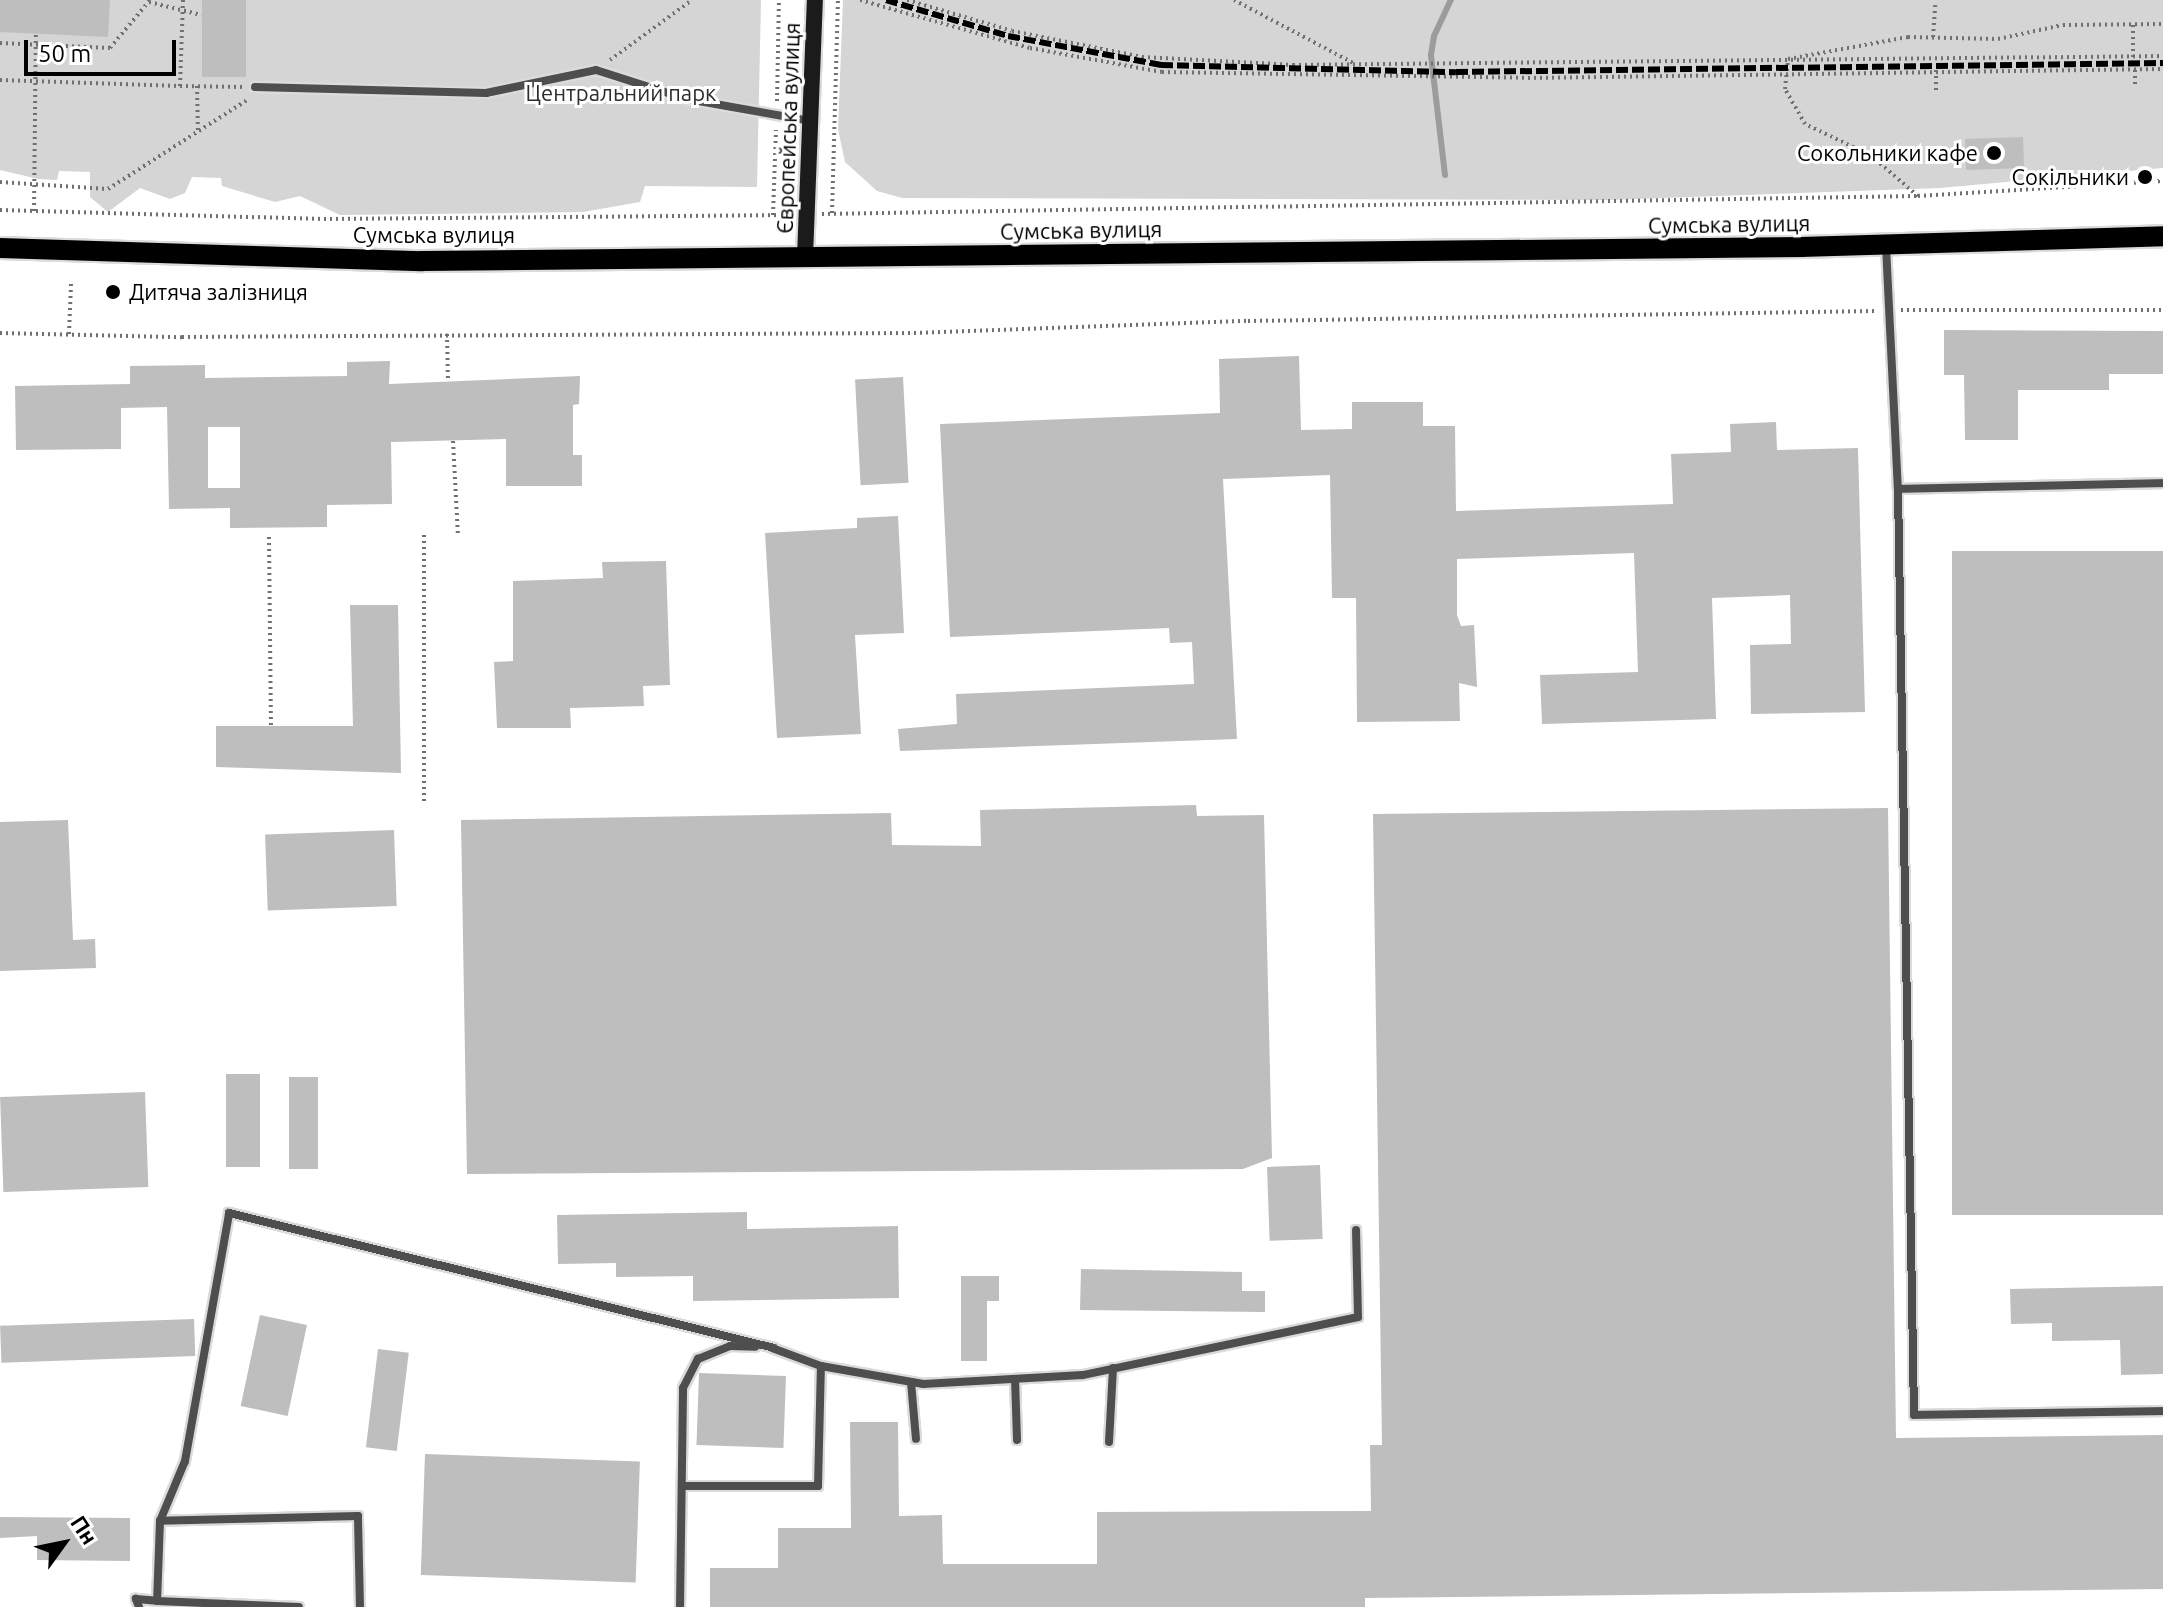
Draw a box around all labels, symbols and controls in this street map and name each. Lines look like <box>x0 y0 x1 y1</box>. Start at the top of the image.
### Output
street label: Європейська вулиця <box>771 22 805 234</box>
scale bar <box>28 24 180 74</box>
text: 50 m <box>38 40 91 67</box>
park label: Центральний парк <box>526 80 716 106</box>
place label: Сокольники кафе <box>1797 140 1978 166</box>
marker: Сокольники кафе <box>1985 144 2003 162</box>
place label: Сокільники <box>2011 164 2129 190</box>
marker: Сокільники <box>2136 168 2154 186</box>
street label: Сумська вулиця <box>1648 209 1810 239</box>
street label: Сумська вулиця <box>1000 215 1162 245</box>
street label: Сумська вулиця <box>353 222 515 248</box>
place label: Дитяча залізниця <box>129 279 308 305</box>
marker: Дитяча залізниця <box>104 283 122 301</box>
north arrow <box>24 1503 104 1583</box>
text: Пн <box>66 1511 103 1549</box>

